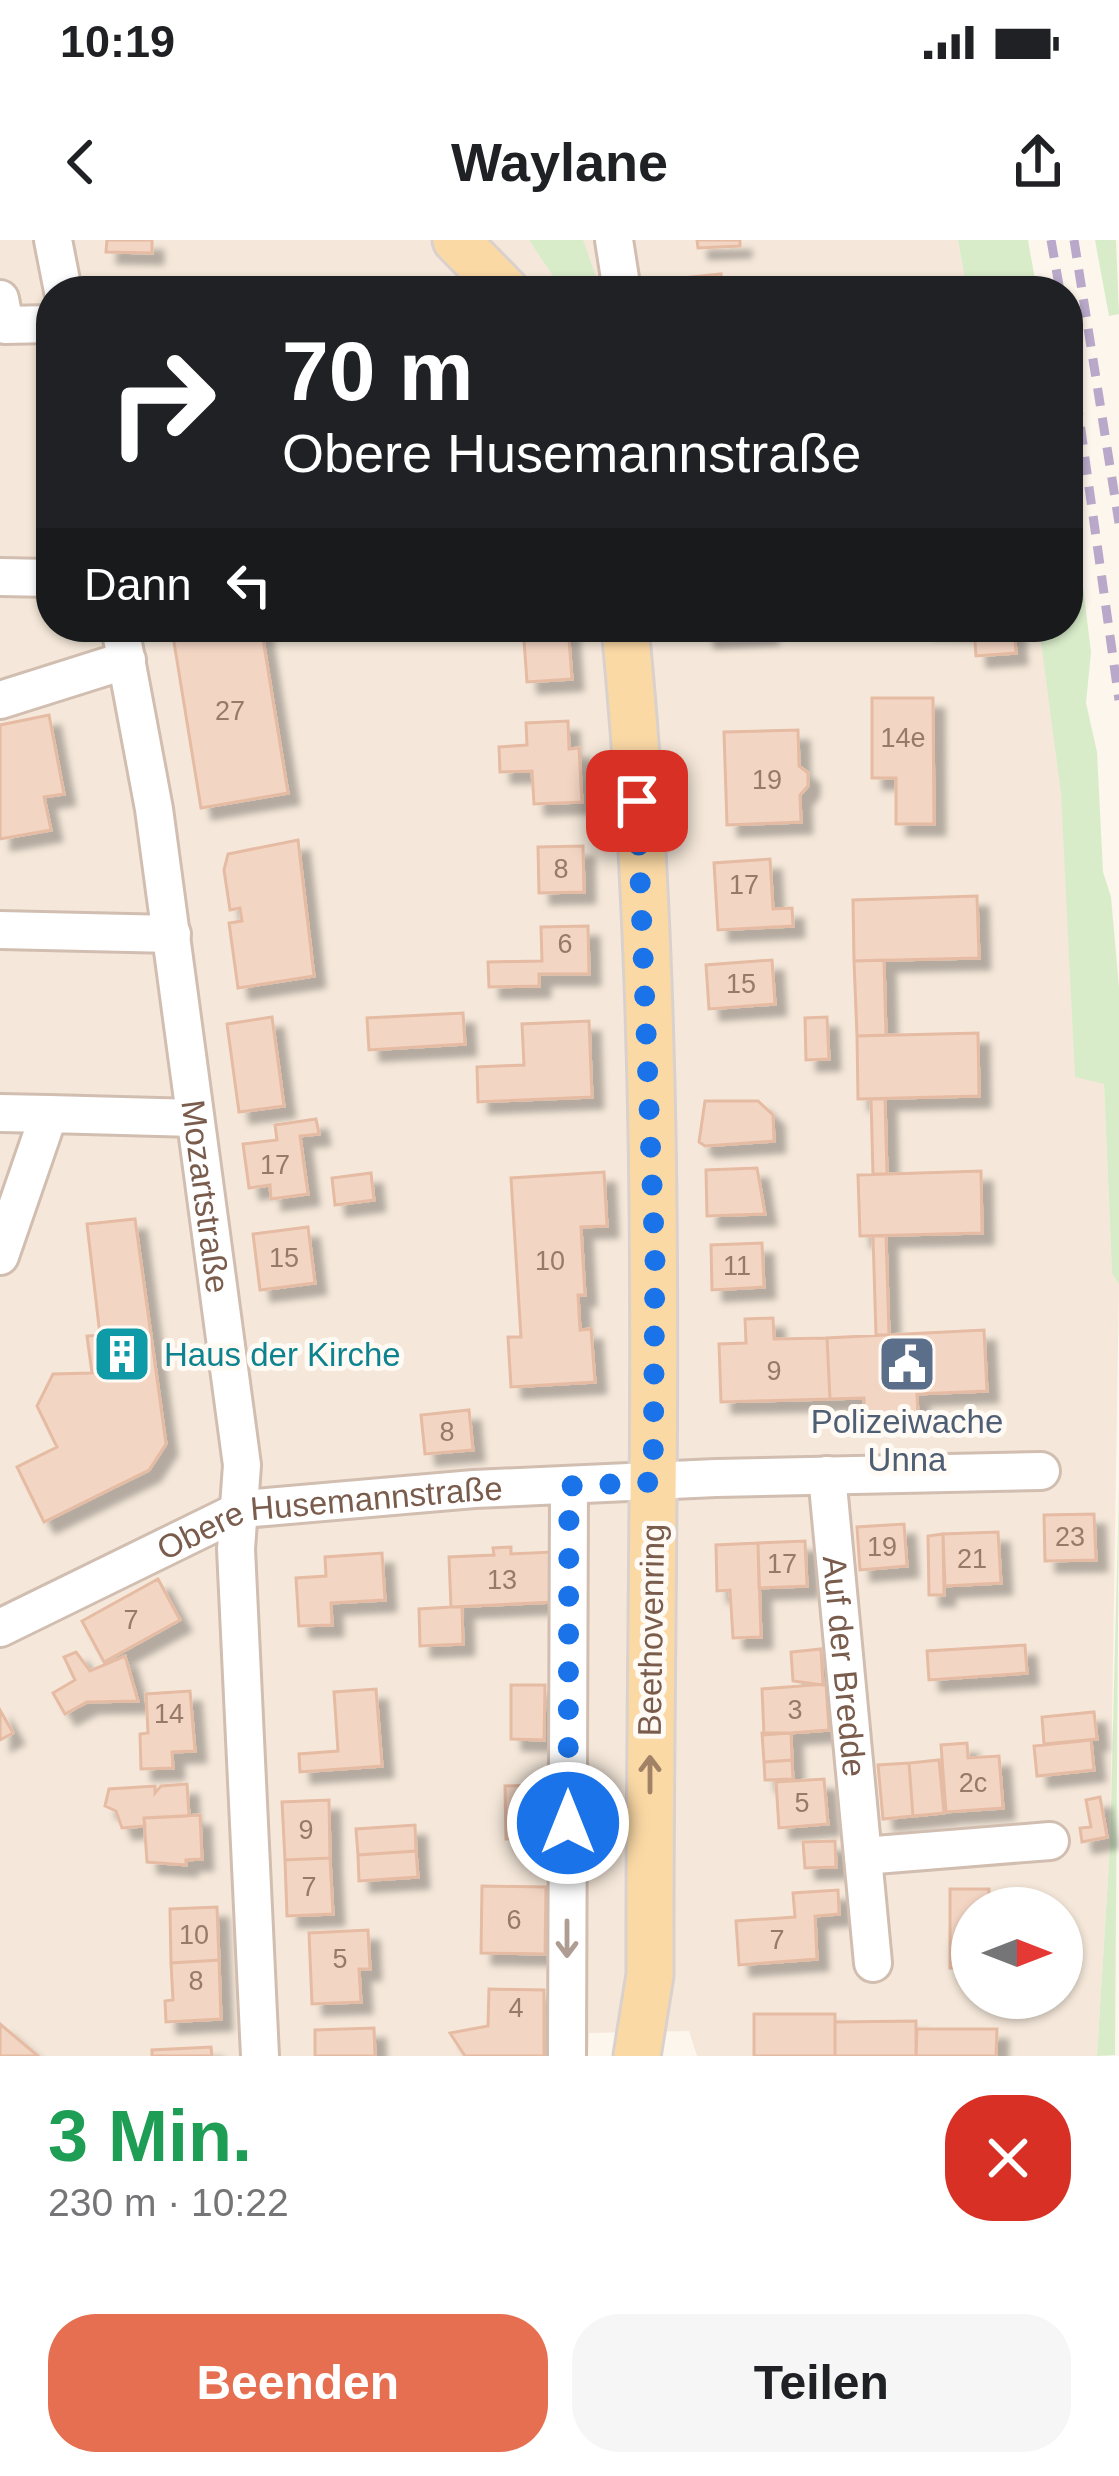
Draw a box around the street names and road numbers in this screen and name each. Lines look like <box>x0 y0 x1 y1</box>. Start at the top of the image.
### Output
street label: Mozartstraße <box>175 1098 237 1295</box>
street label: Obere Husemannstraße <box>151 1469 503 1567</box>
street label: Beethovenring <box>631 1523 671 1737</box>
street label: Auf der Bredde <box>816 1554 874 1778</box>

